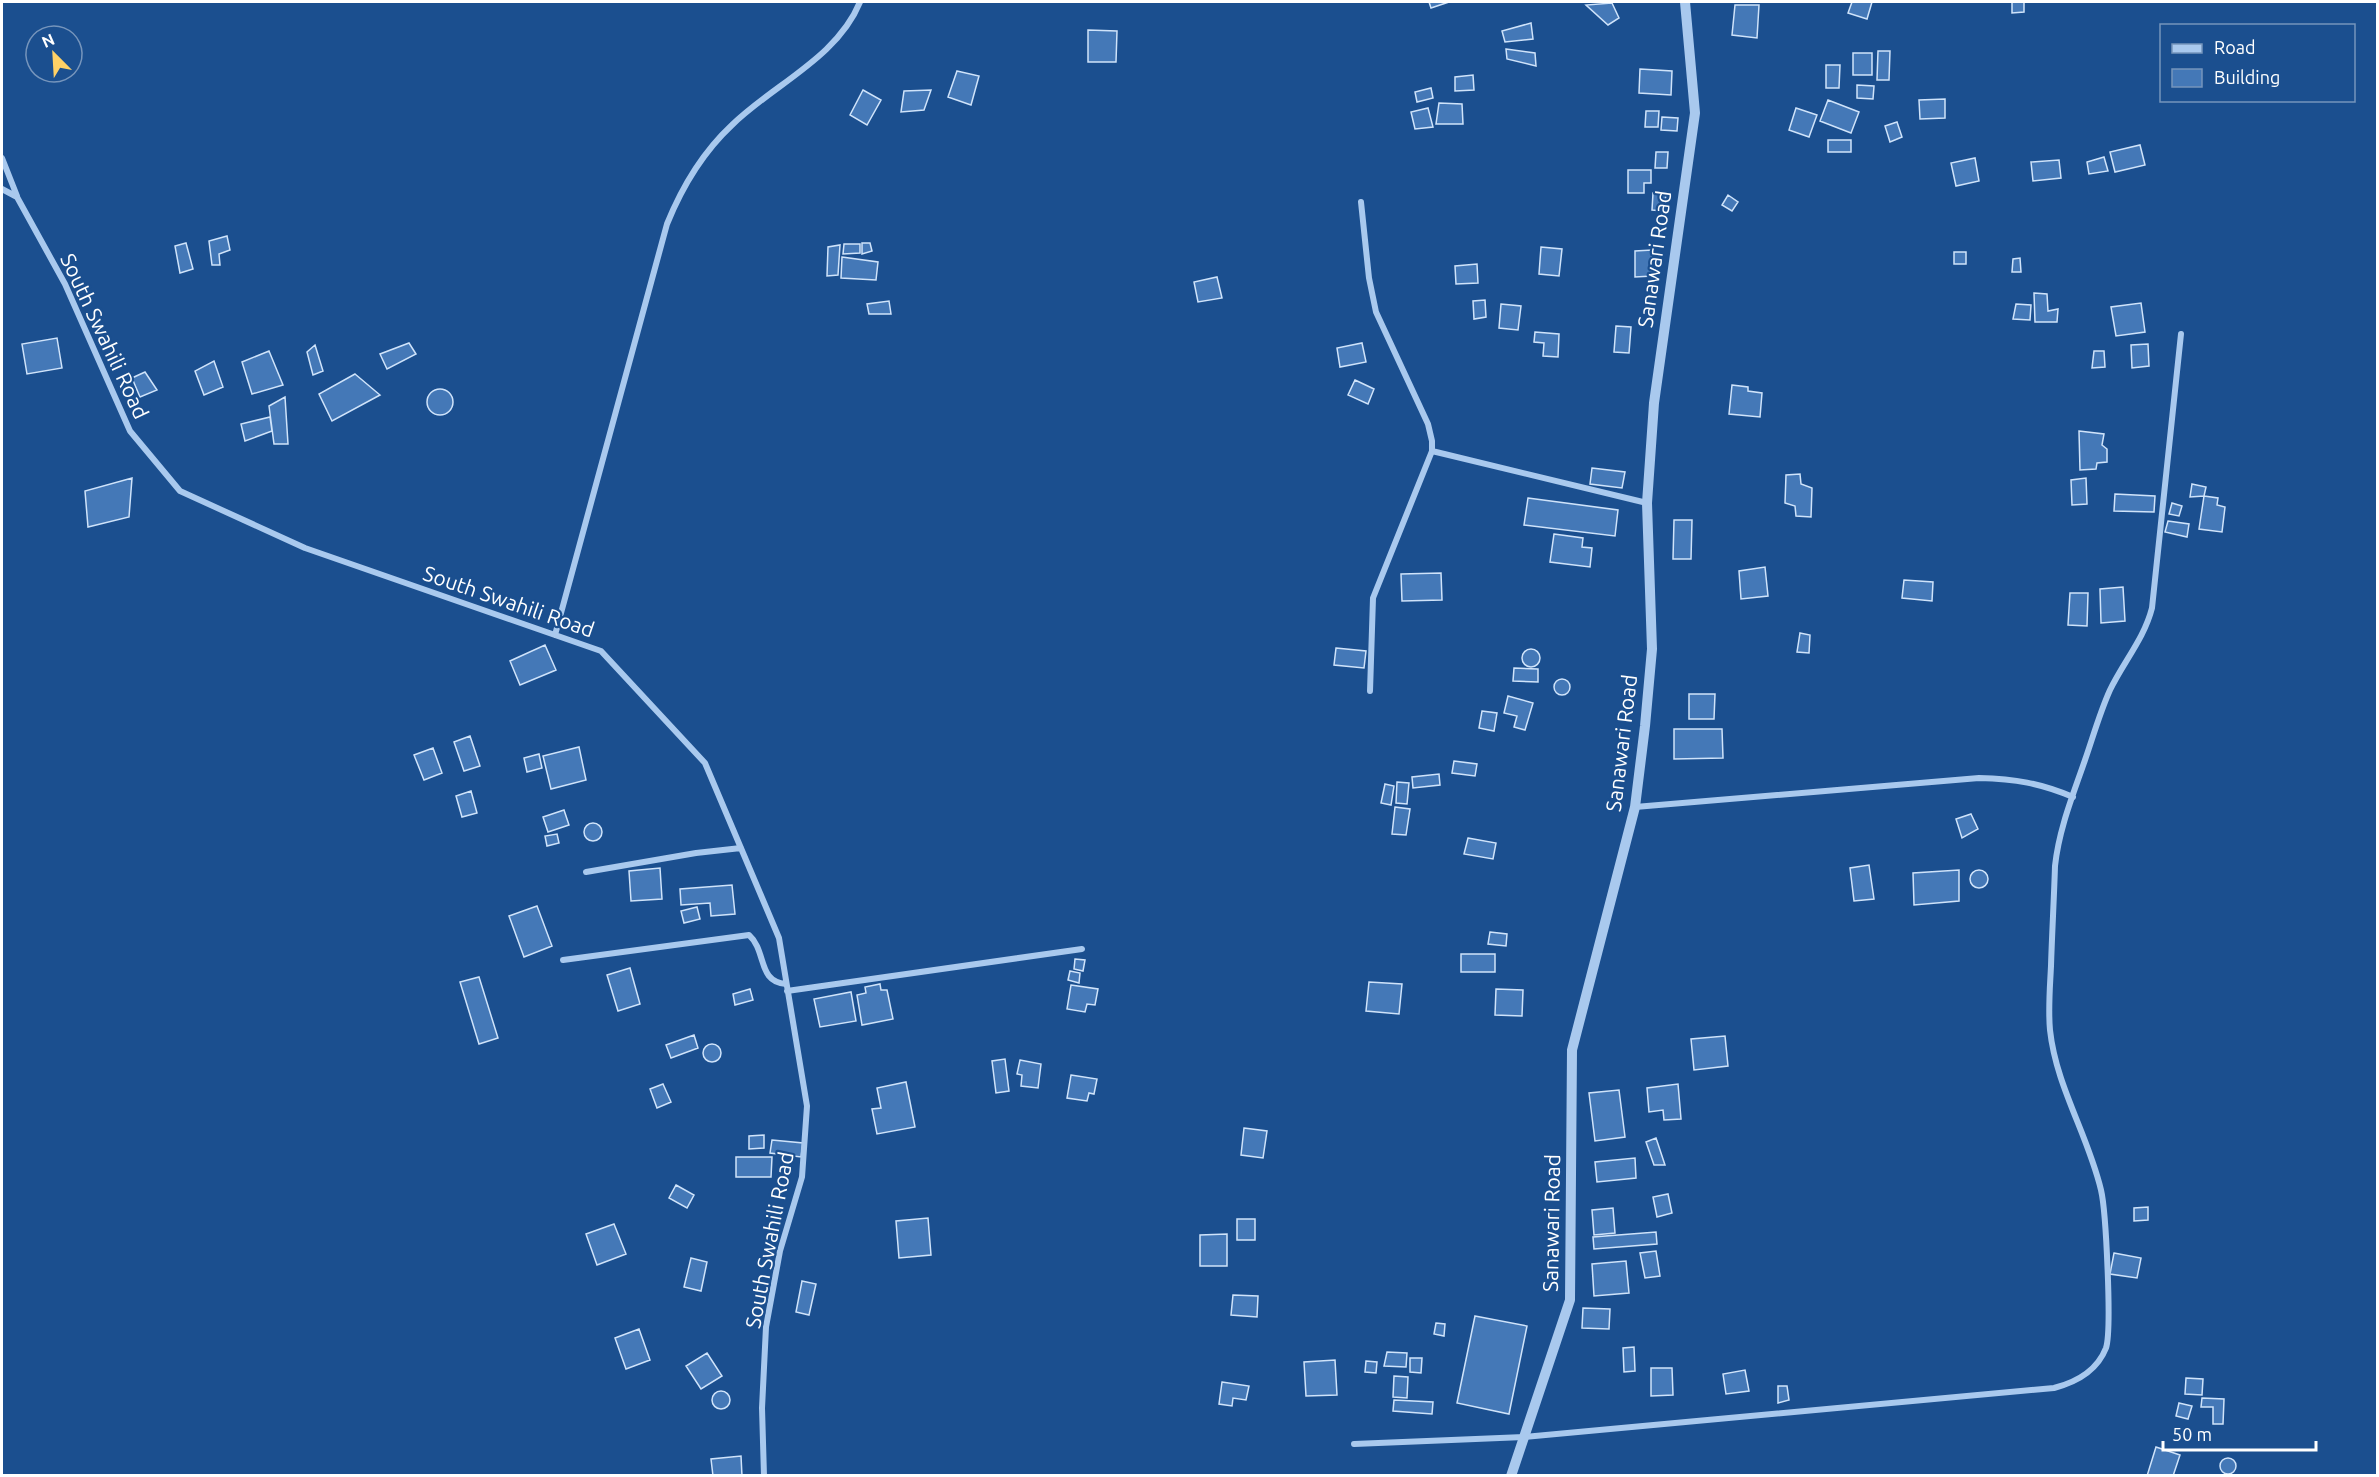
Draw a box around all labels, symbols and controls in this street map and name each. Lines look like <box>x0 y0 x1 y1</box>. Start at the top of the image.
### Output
north arrow <box>24 24 84 84</box>
legend <box>2160 24 2355 102</box>
text: N <box>39 30 57 51</box>
text: Road <box>2214 37 2256 57</box>
text: Building <box>2214 67 2280 87</box>
street label: Sanawari Road <box>1633 189 1675 329</box>
street label: South Swahili Road <box>56 250 154 422</box>
street label: South Swahili Road <box>420 560 598 642</box>
street label: Sanawari Road <box>1601 673 1641 813</box>
street label: South Swahili Road <box>740 1150 798 1330</box>
street label: Sanawari Road <box>1538 1154 1564 1292</box>
scale bar <box>2163 1414 2316 1452</box>
text: 50 m <box>2172 1424 2212 1444</box>

